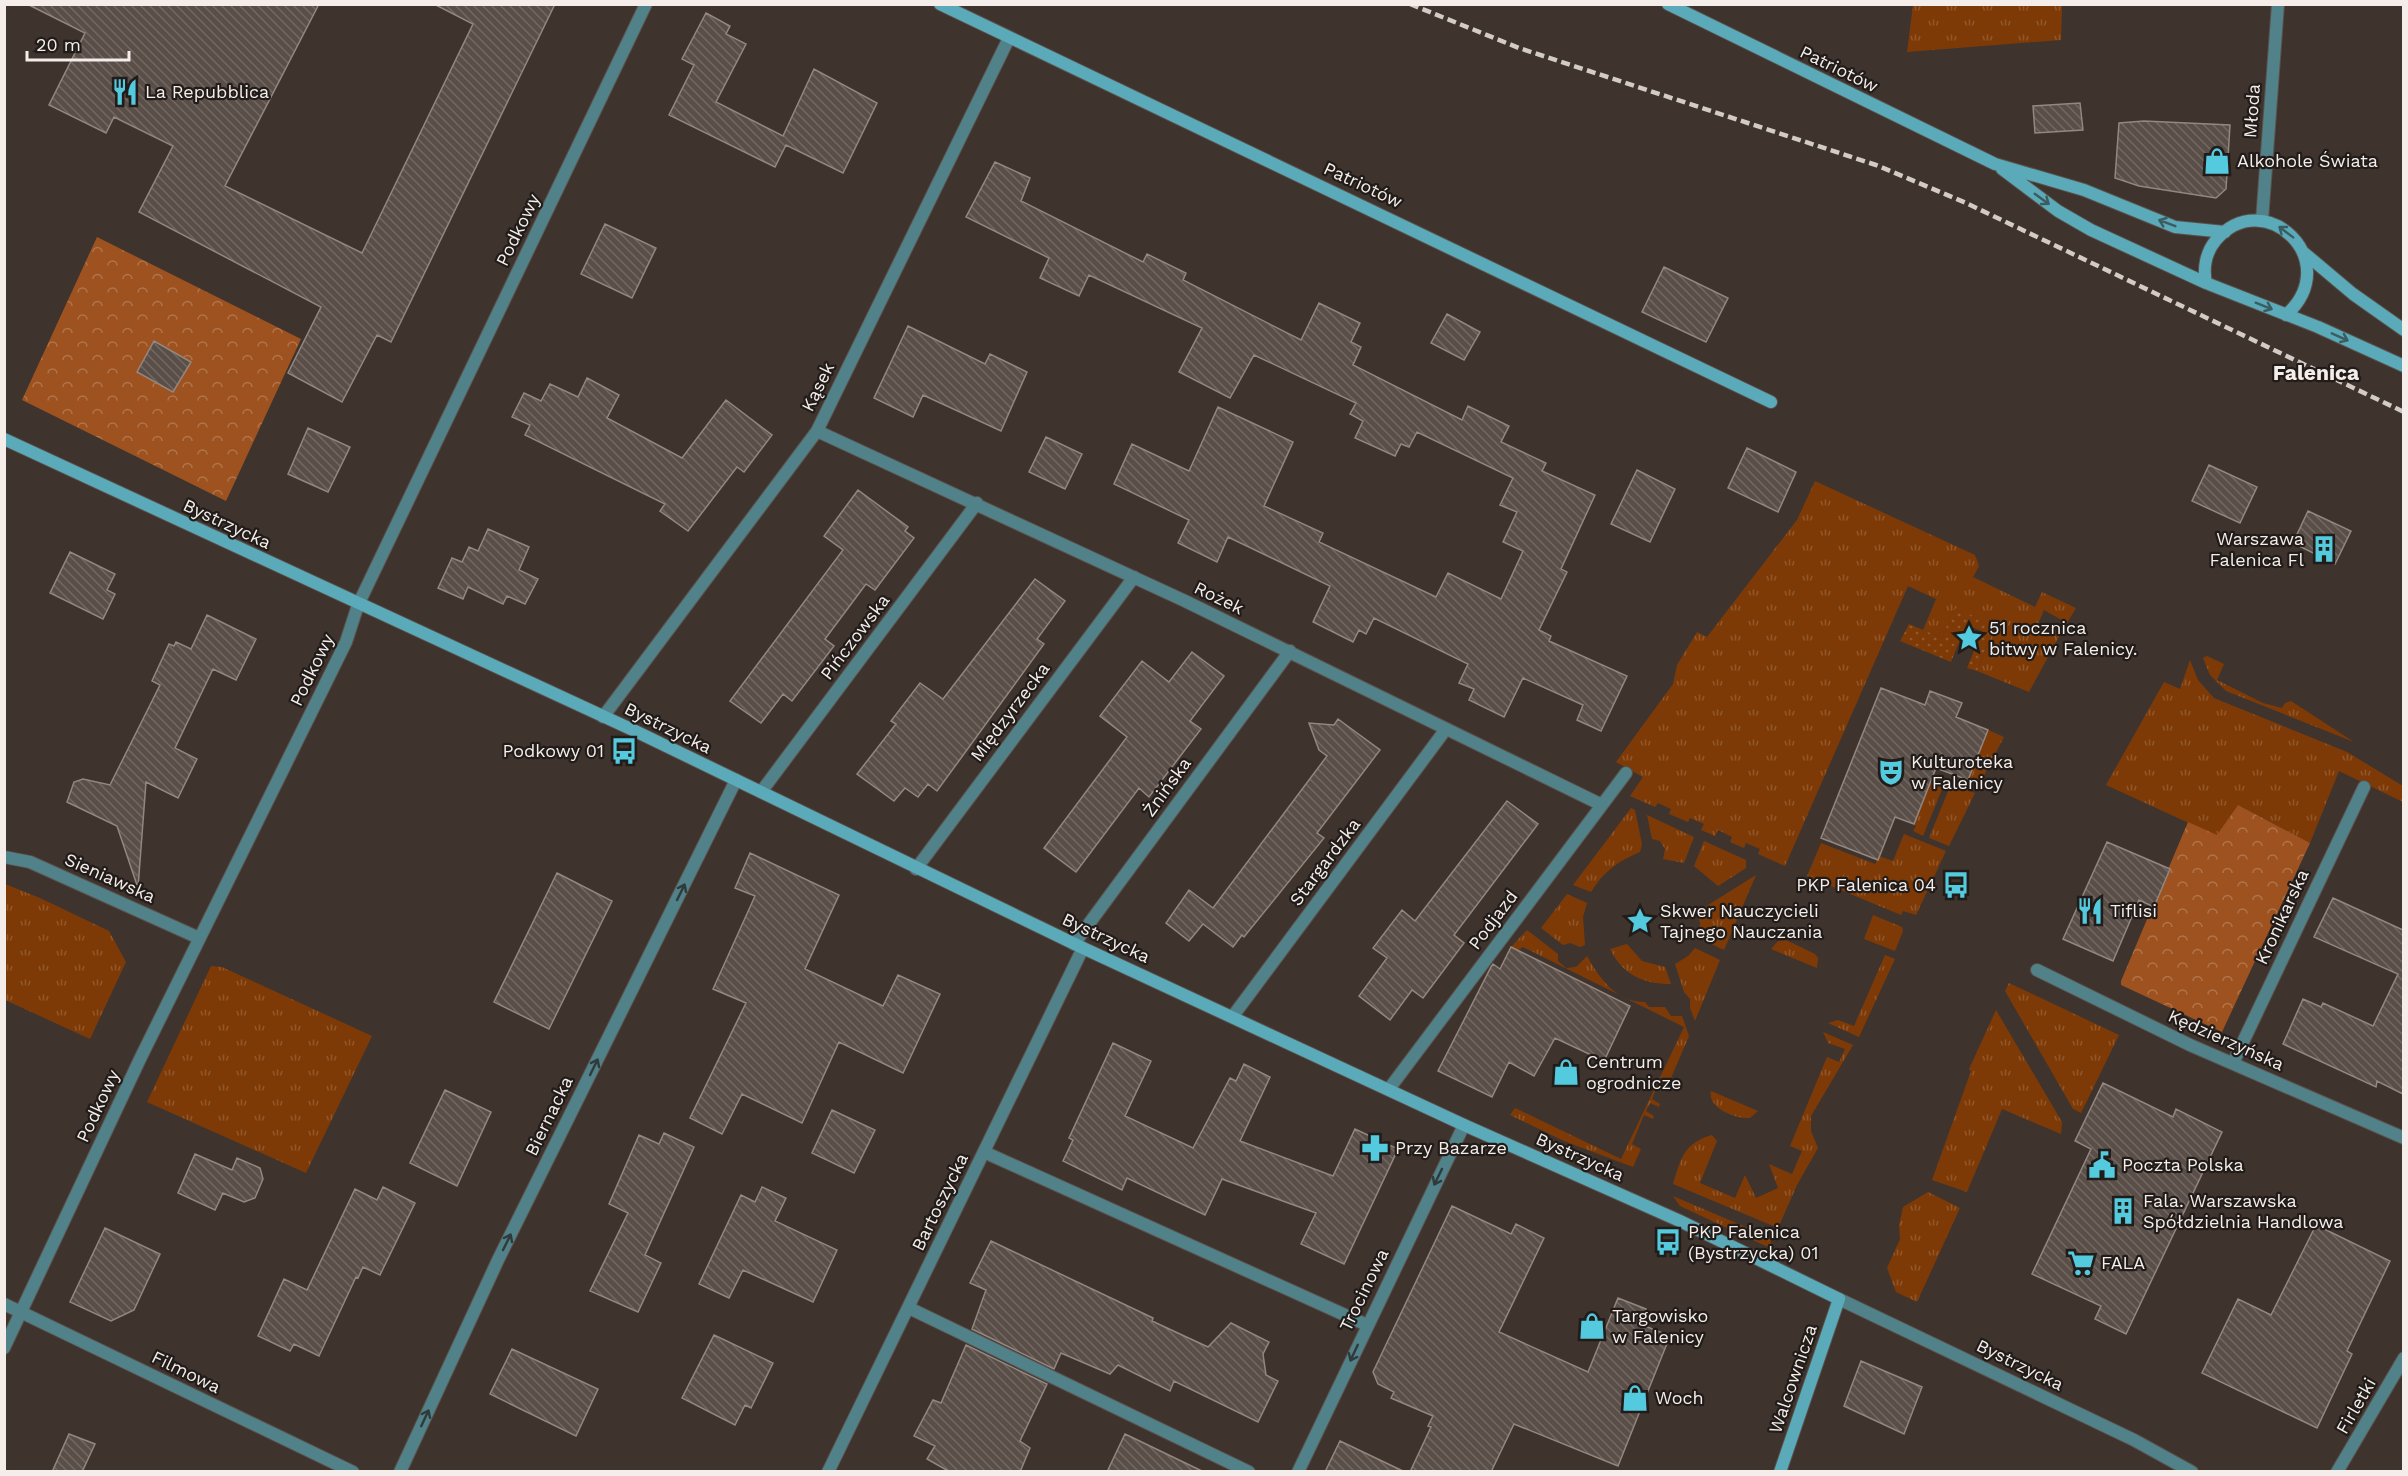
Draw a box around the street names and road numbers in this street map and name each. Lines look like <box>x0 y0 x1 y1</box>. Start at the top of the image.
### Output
street label: Patriotów <box>1797 41 1882 96</box>
street label: Młoda <box>2239 83 2264 139</box>
street label: Patriotów <box>1321 157 1406 212</box>
street label: Podkowy <box>491 190 544 269</box>
street label: Kąsek <box>797 359 838 415</box>
street label: Bystrzycka <box>180 494 274 553</box>
street label: Rożek <box>1191 577 1247 618</box>
street label: Pińczowska <box>816 590 894 684</box>
street label: Podkowy <box>285 630 338 709</box>
street label: Międzyrzecka <box>966 658 1054 765</box>
street label: Bystrzycka <box>621 697 715 758</box>
street label: Żnińska <box>1138 753 1195 820</box>
street label: Stargardzka <box>1285 814 1364 910</box>
street label: Sieniawska <box>62 848 159 907</box>
street label: Kronikarska <box>2250 866 2313 968</box>
street label: Podjazd <box>1464 886 1522 953</box>
street label: Bystrzycka <box>1059 908 1153 967</box>
street label: Kędzierzyńska <box>2165 1005 2287 1074</box>
street label: Podkowy <box>72 1066 124 1145</box>
street label: Biernacka <box>520 1073 577 1159</box>
street label: Bystrzycka <box>1533 1128 1628 1185</box>
street label: Bartoszycka <box>907 1150 972 1254</box>
street label: Trocinowa <box>1335 1245 1393 1334</box>
street label: Walcownicza <box>1764 1322 1821 1436</box>
street label: Bystrzycka <box>1973 1334 2067 1395</box>
street label: Filmowa <box>148 1346 224 1397</box>
street label: Firletki <box>2331 1374 2380 1438</box>

